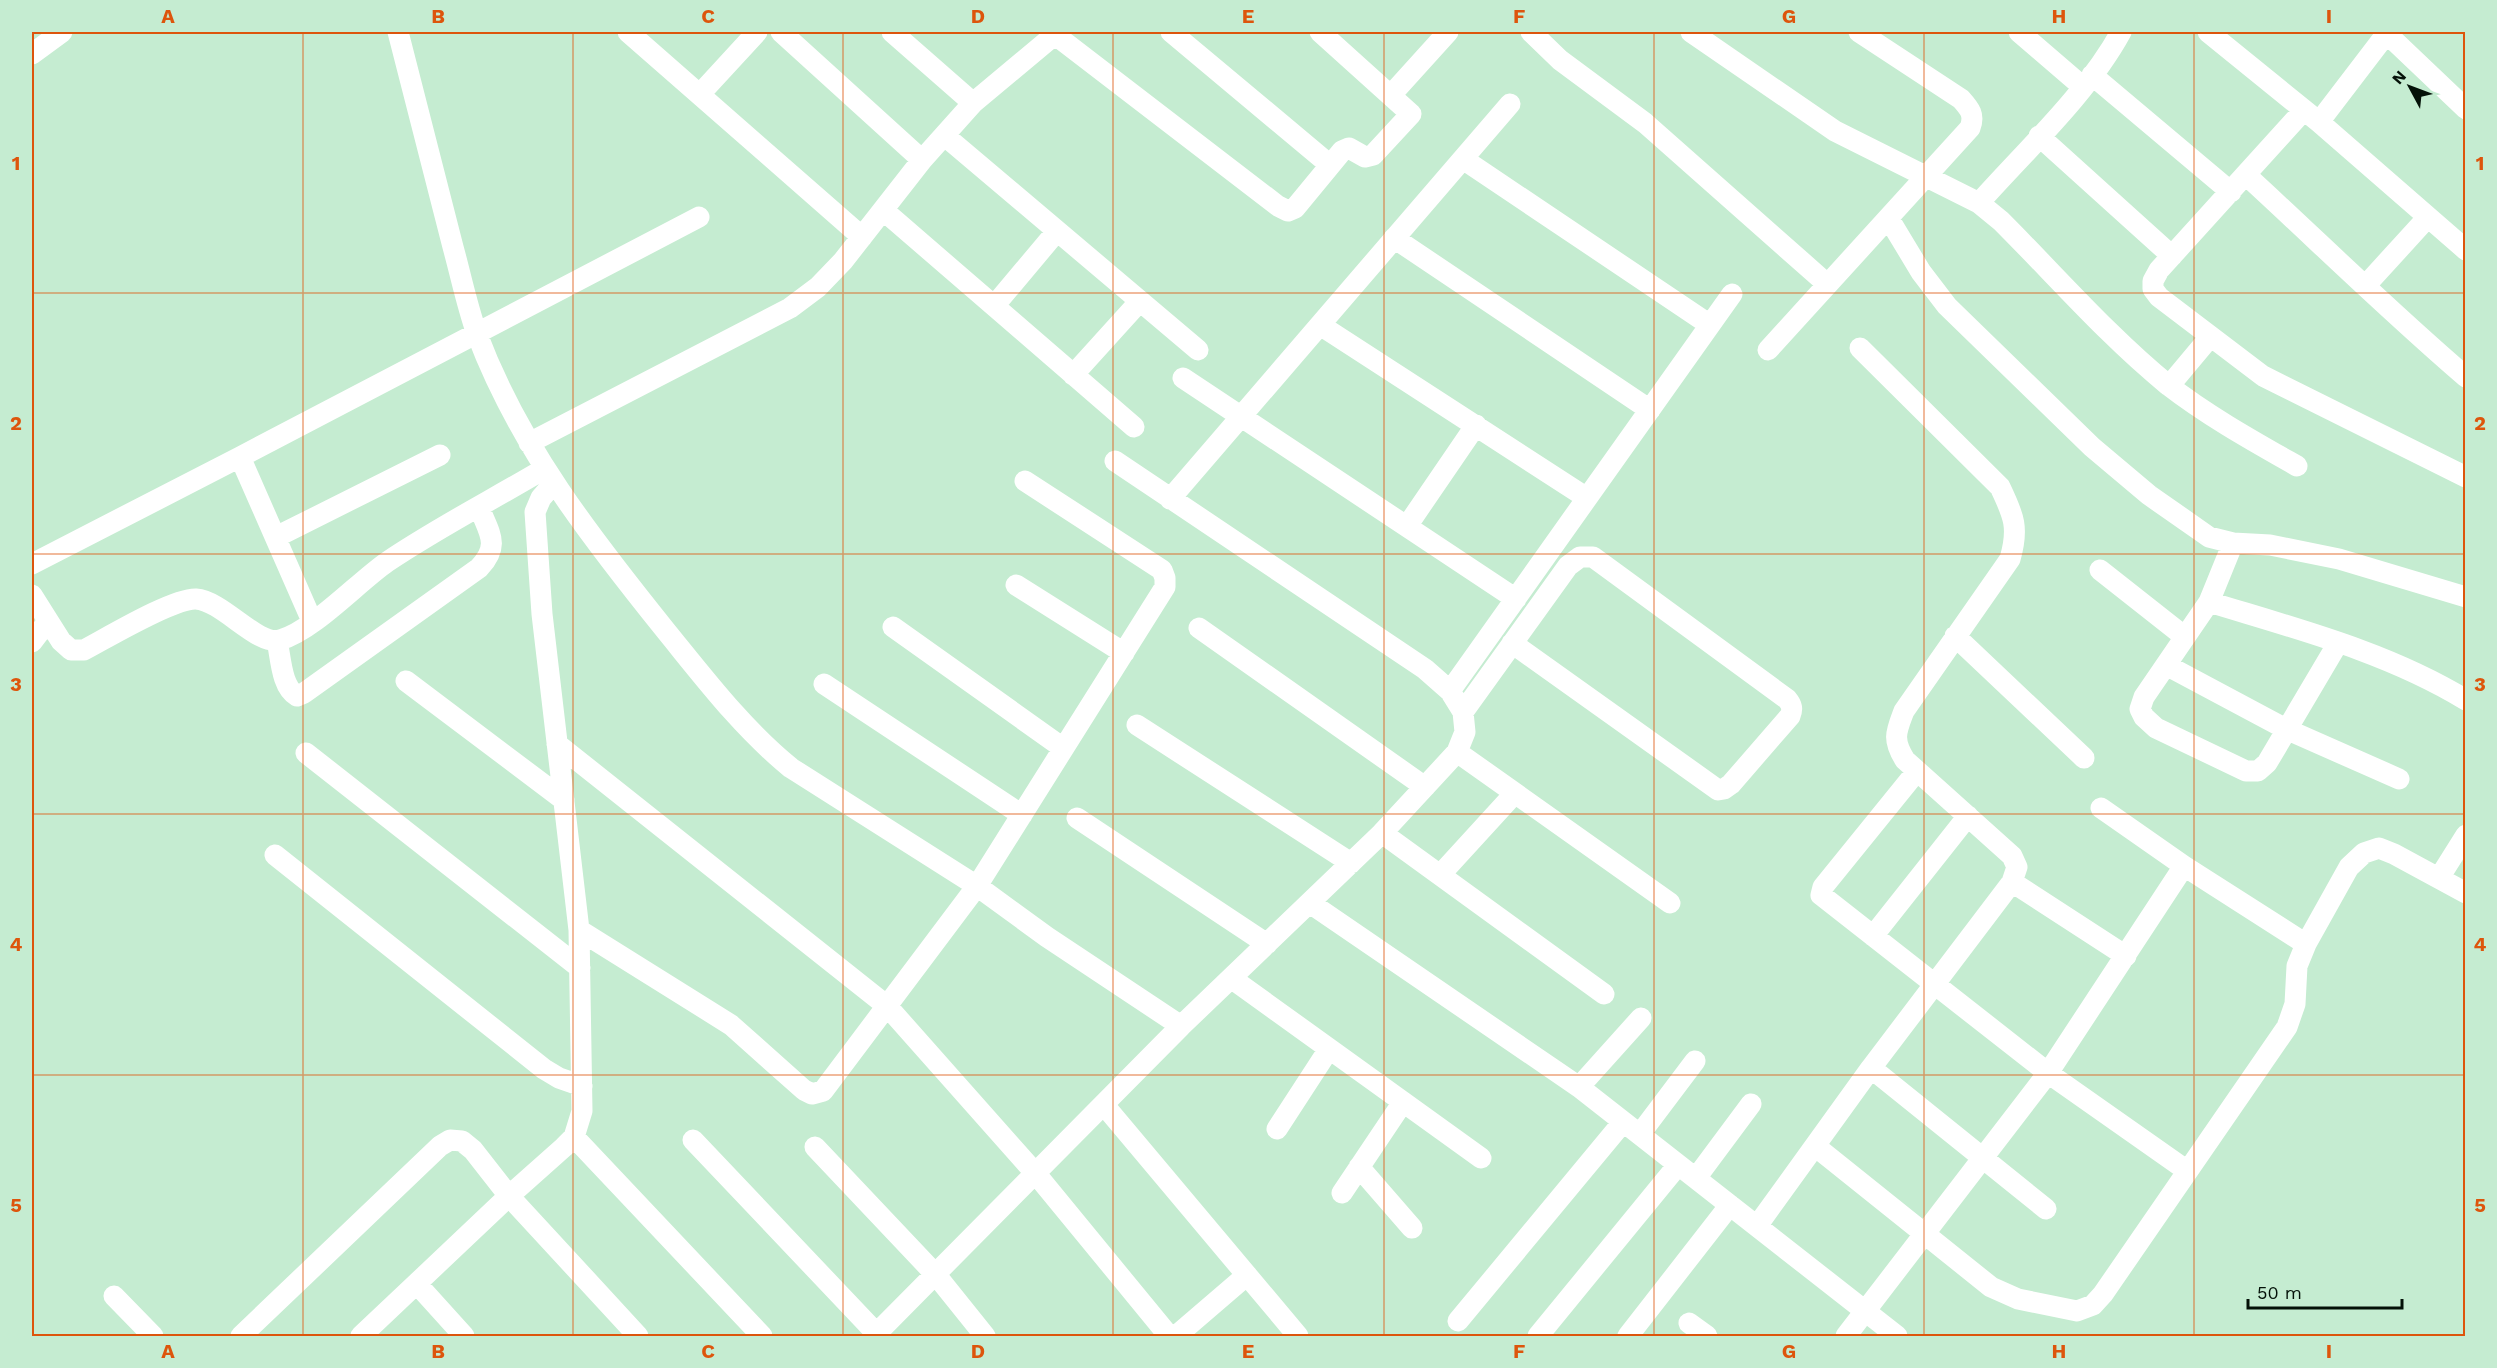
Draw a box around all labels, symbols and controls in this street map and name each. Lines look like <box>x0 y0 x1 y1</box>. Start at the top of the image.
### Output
text: A <box>161 4 175 28</box>
text: B <box>431 4 445 28</box>
text: C <box>701 4 715 28</box>
text: D <box>971 4 985 28</box>
text: E <box>1242 4 1254 28</box>
text: F <box>1513 4 1525 28</box>
text: G <box>1782 4 1796 28</box>
text: H <box>2052 4 2066 28</box>
text: I <box>2326 4 2332 28</box>
north arrow <box>2380 57 2440 117</box>
text: N <box>2388 67 2410 88</box>
text: 1 <box>12 151 20 175</box>
text: 1 <box>2476 151 2484 175</box>
text: 2 <box>10 411 22 435</box>
text: 2 <box>2474 411 2486 435</box>
text: 3 <box>10 672 22 696</box>
text: 3 <box>2474 672 2486 696</box>
text: 4 <box>10 932 23 956</box>
text: 4 <box>2474 932 2487 956</box>
text: 5 <box>10 1193 22 1217</box>
text: 5 <box>2474 1193 2486 1217</box>
scale bar <box>2248 1272 2402 1310</box>
text: 50 m <box>2257 1282 2302 1303</box>
text: A <box>161 1339 175 1363</box>
text: B <box>431 1339 445 1363</box>
text: C <box>701 1339 715 1363</box>
text: D <box>971 1339 985 1363</box>
text: E <box>1242 1339 1254 1363</box>
text: F <box>1513 1339 1525 1363</box>
text: G <box>1782 1339 1796 1363</box>
text: H <box>2052 1339 2066 1363</box>
text: I <box>2326 1339 2332 1363</box>

